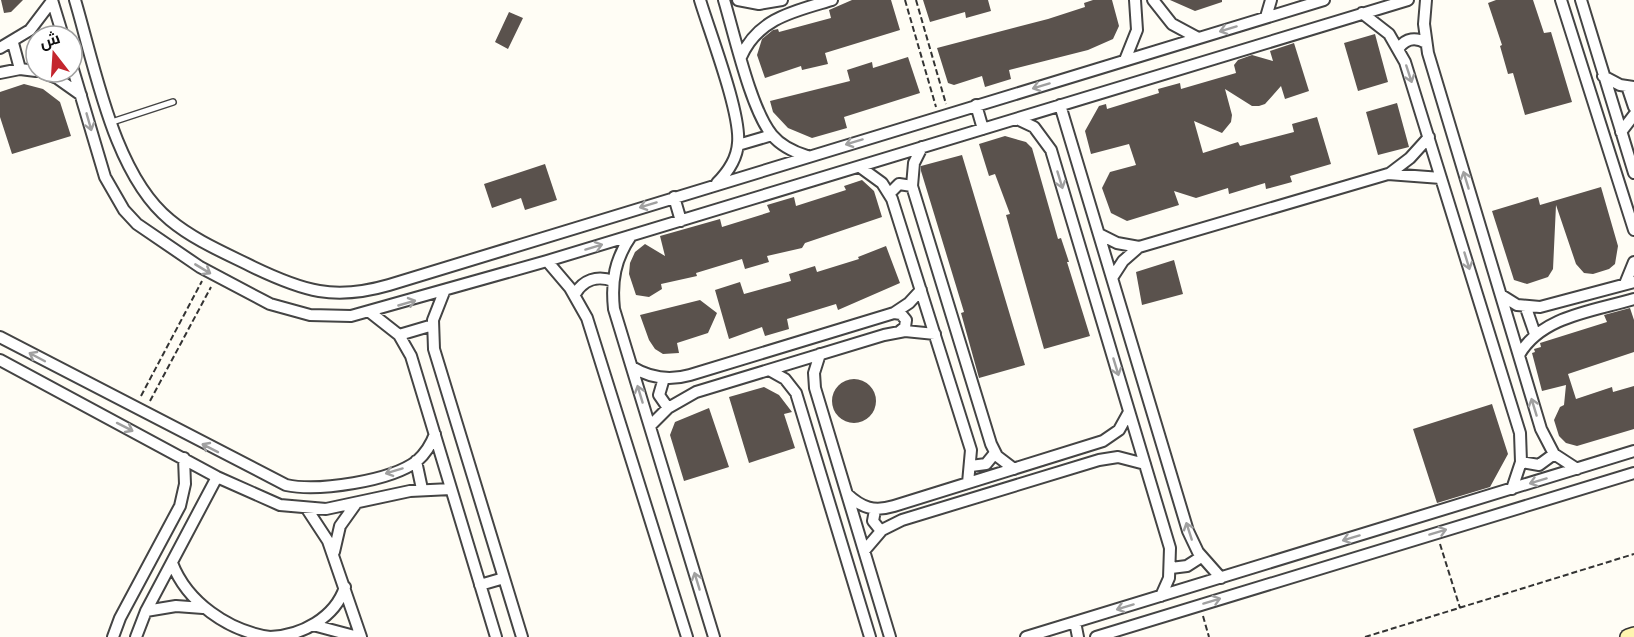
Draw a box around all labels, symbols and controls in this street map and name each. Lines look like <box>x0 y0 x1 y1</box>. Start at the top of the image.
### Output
north arrow <box>24 24 84 84</box>
one-way arrow <box>1219 24 1238 35</box>
text: ش <box>37 28 62 52</box>
one-way arrow <box>1404 64 1415 83</box>
one-way arrow <box>1032 81 1051 92</box>
one-way arrow <box>83 112 95 131</box>
one-way arrow <box>845 137 864 148</box>
one-way arrow <box>1055 170 1066 189</box>
one-way arrow <box>1460 171 1471 190</box>
one-way arrow <box>639 200 658 211</box>
one-way arrow <box>584 241 603 252</box>
one-way arrow <box>1462 251 1473 270</box>
one-way arrow <box>194 263 211 275</box>
one-way arrow <box>397 297 416 308</box>
one-way arrow <box>29 351 46 363</box>
one-way arrow <box>1111 357 1122 376</box>
one-way arrow <box>634 385 645 404</box>
one-way arrow <box>1528 398 1539 417</box>
one-way arrow <box>116 422 134 434</box>
one-way arrow <box>201 441 219 453</box>
one-way arrow <box>384 466 403 477</box>
one-way arrow <box>1529 476 1548 487</box>
one-way arrow <box>1182 522 1193 541</box>
one-way arrow <box>1428 526 1447 537</box>
one-way arrow <box>1342 533 1361 544</box>
one-way arrow <box>691 572 702 591</box>
one-way arrow <box>1202 595 1221 606</box>
one-way arrow <box>1116 602 1135 613</box>

